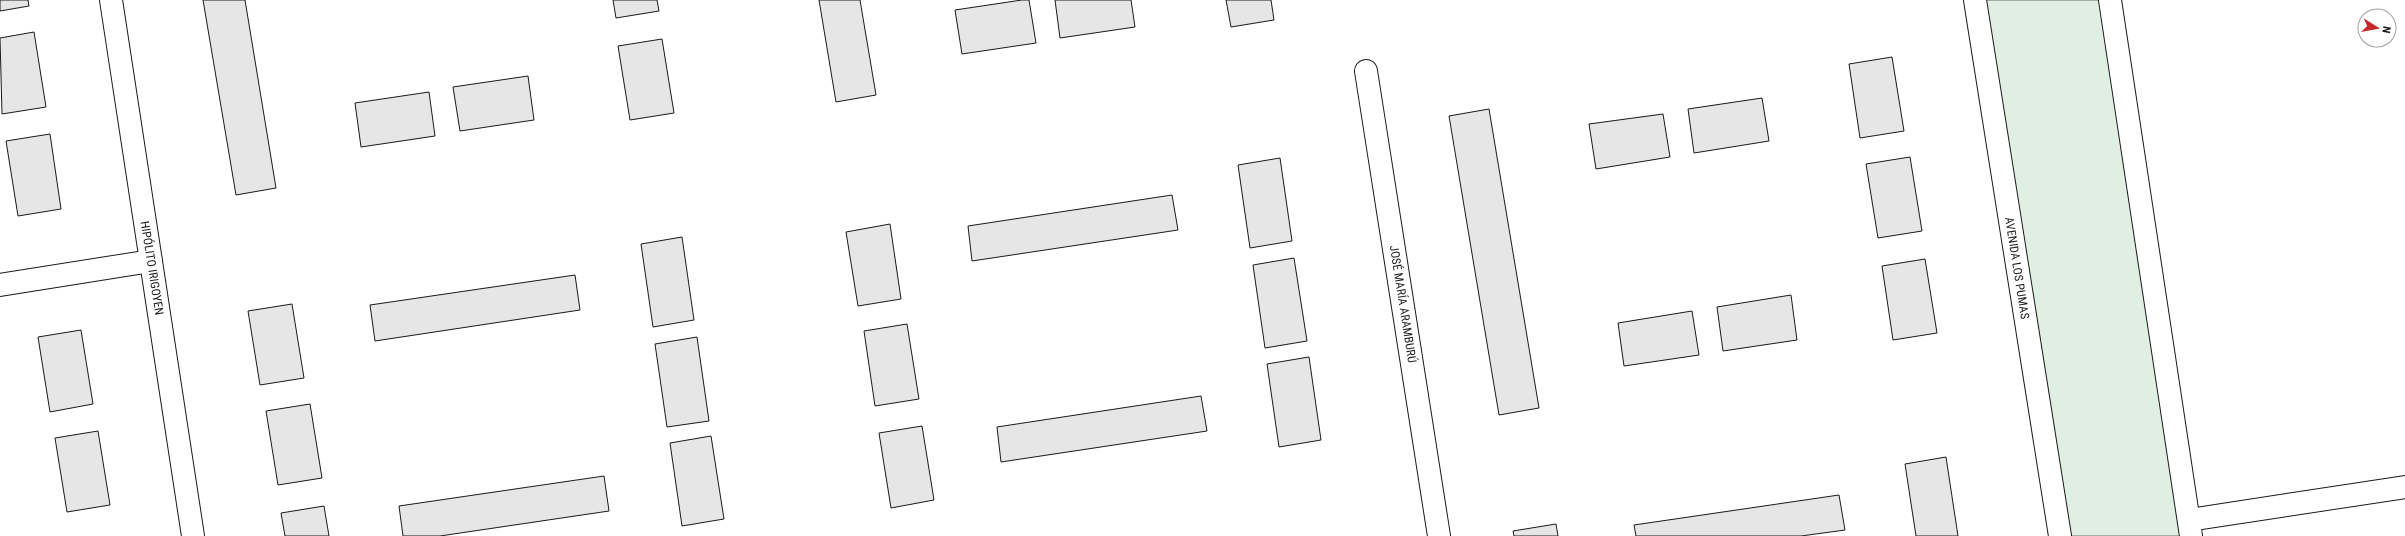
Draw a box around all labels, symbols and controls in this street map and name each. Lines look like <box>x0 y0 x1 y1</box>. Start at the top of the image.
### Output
north arrow <box>2357 8 2397 48</box>
text: N <box>2379 25 2393 35</box>
street label: AVENIDA LOS PUMAS <box>2002 216 2032 320</box>
street label: HIPÓLITO IRIGOYEN <box>138 220 167 316</box>
street label: JOSÉ MARÍA ARAMBURÚ <box>1387 244 1420 364</box>

